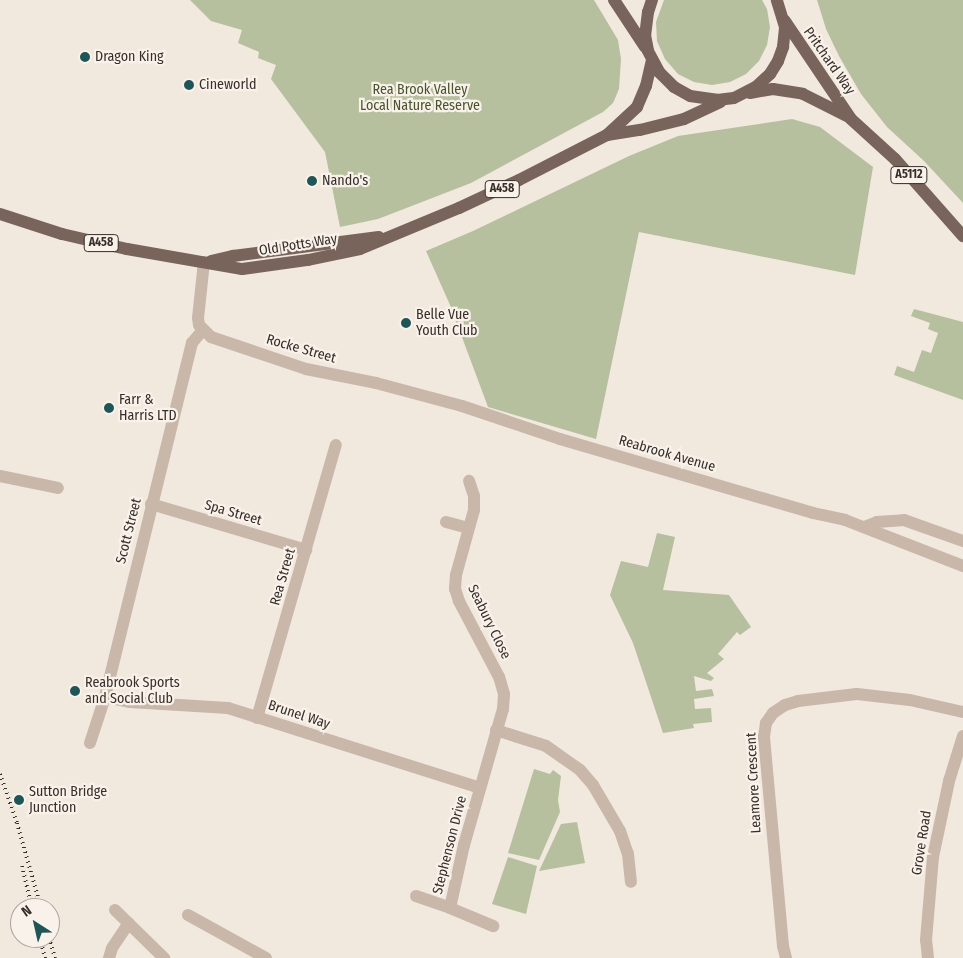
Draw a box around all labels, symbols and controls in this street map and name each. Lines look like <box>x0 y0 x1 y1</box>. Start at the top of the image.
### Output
street label: Pritchard Way <box>800 24 858 98</box>
place label: Dragon King <box>95 49 164 65</box>
marker: Dragon King <box>79 51 91 63</box>
place label: Cineworld <box>199 77 256 93</box>
marker: Cineworld <box>183 79 195 91</box>
park label: Rea Brook Valley Local Nature Reserve <box>360 82 480 114</box>
road number: A5112 <box>890 166 928 184</box>
place label: Nando's <box>322 173 368 189</box>
marker: Nando's <box>306 175 318 187</box>
road number: A458 <box>484 180 520 198</box>
street label: Old Potts Way <box>258 231 338 259</box>
road number: A458 <box>84 234 118 252</box>
place label: Belle Vue Youth Club <box>416 307 478 340</box>
marker: Belle Vue Youth Club <box>400 317 412 329</box>
street label: Rocke Street <box>264 331 338 367</box>
place label: Farr & Harris LTD <box>119 392 177 424</box>
marker: Farr & Harris LTD <box>103 402 115 414</box>
street label: Reabrook Avenue <box>617 432 717 476</box>
street label: Scott Street <box>113 497 145 565</box>
street label: Spa Street <box>202 497 264 529</box>
street label: Rea Street <box>267 546 299 608</box>
street label: Seabury Close <box>464 582 514 662</box>
place label: Reabrook Sports and Social Club <box>85 675 180 708</box>
marker: Reabrook Sports and Social Club <box>69 685 81 697</box>
street label: Brunel Way <box>266 697 332 733</box>
street label: Leamore Crescent <box>743 732 765 834</box>
place label: Sutton Bridge Junction <box>29 784 107 816</box>
marker: Sutton Bridge Junction <box>13 794 25 806</box>
street label: Stephenson Drive <box>430 794 470 896</box>
street label: Grove Road <box>909 809 935 877</box>
north arrow <box>10 898 60 948</box>
text: N <box>18 902 35 920</box>

